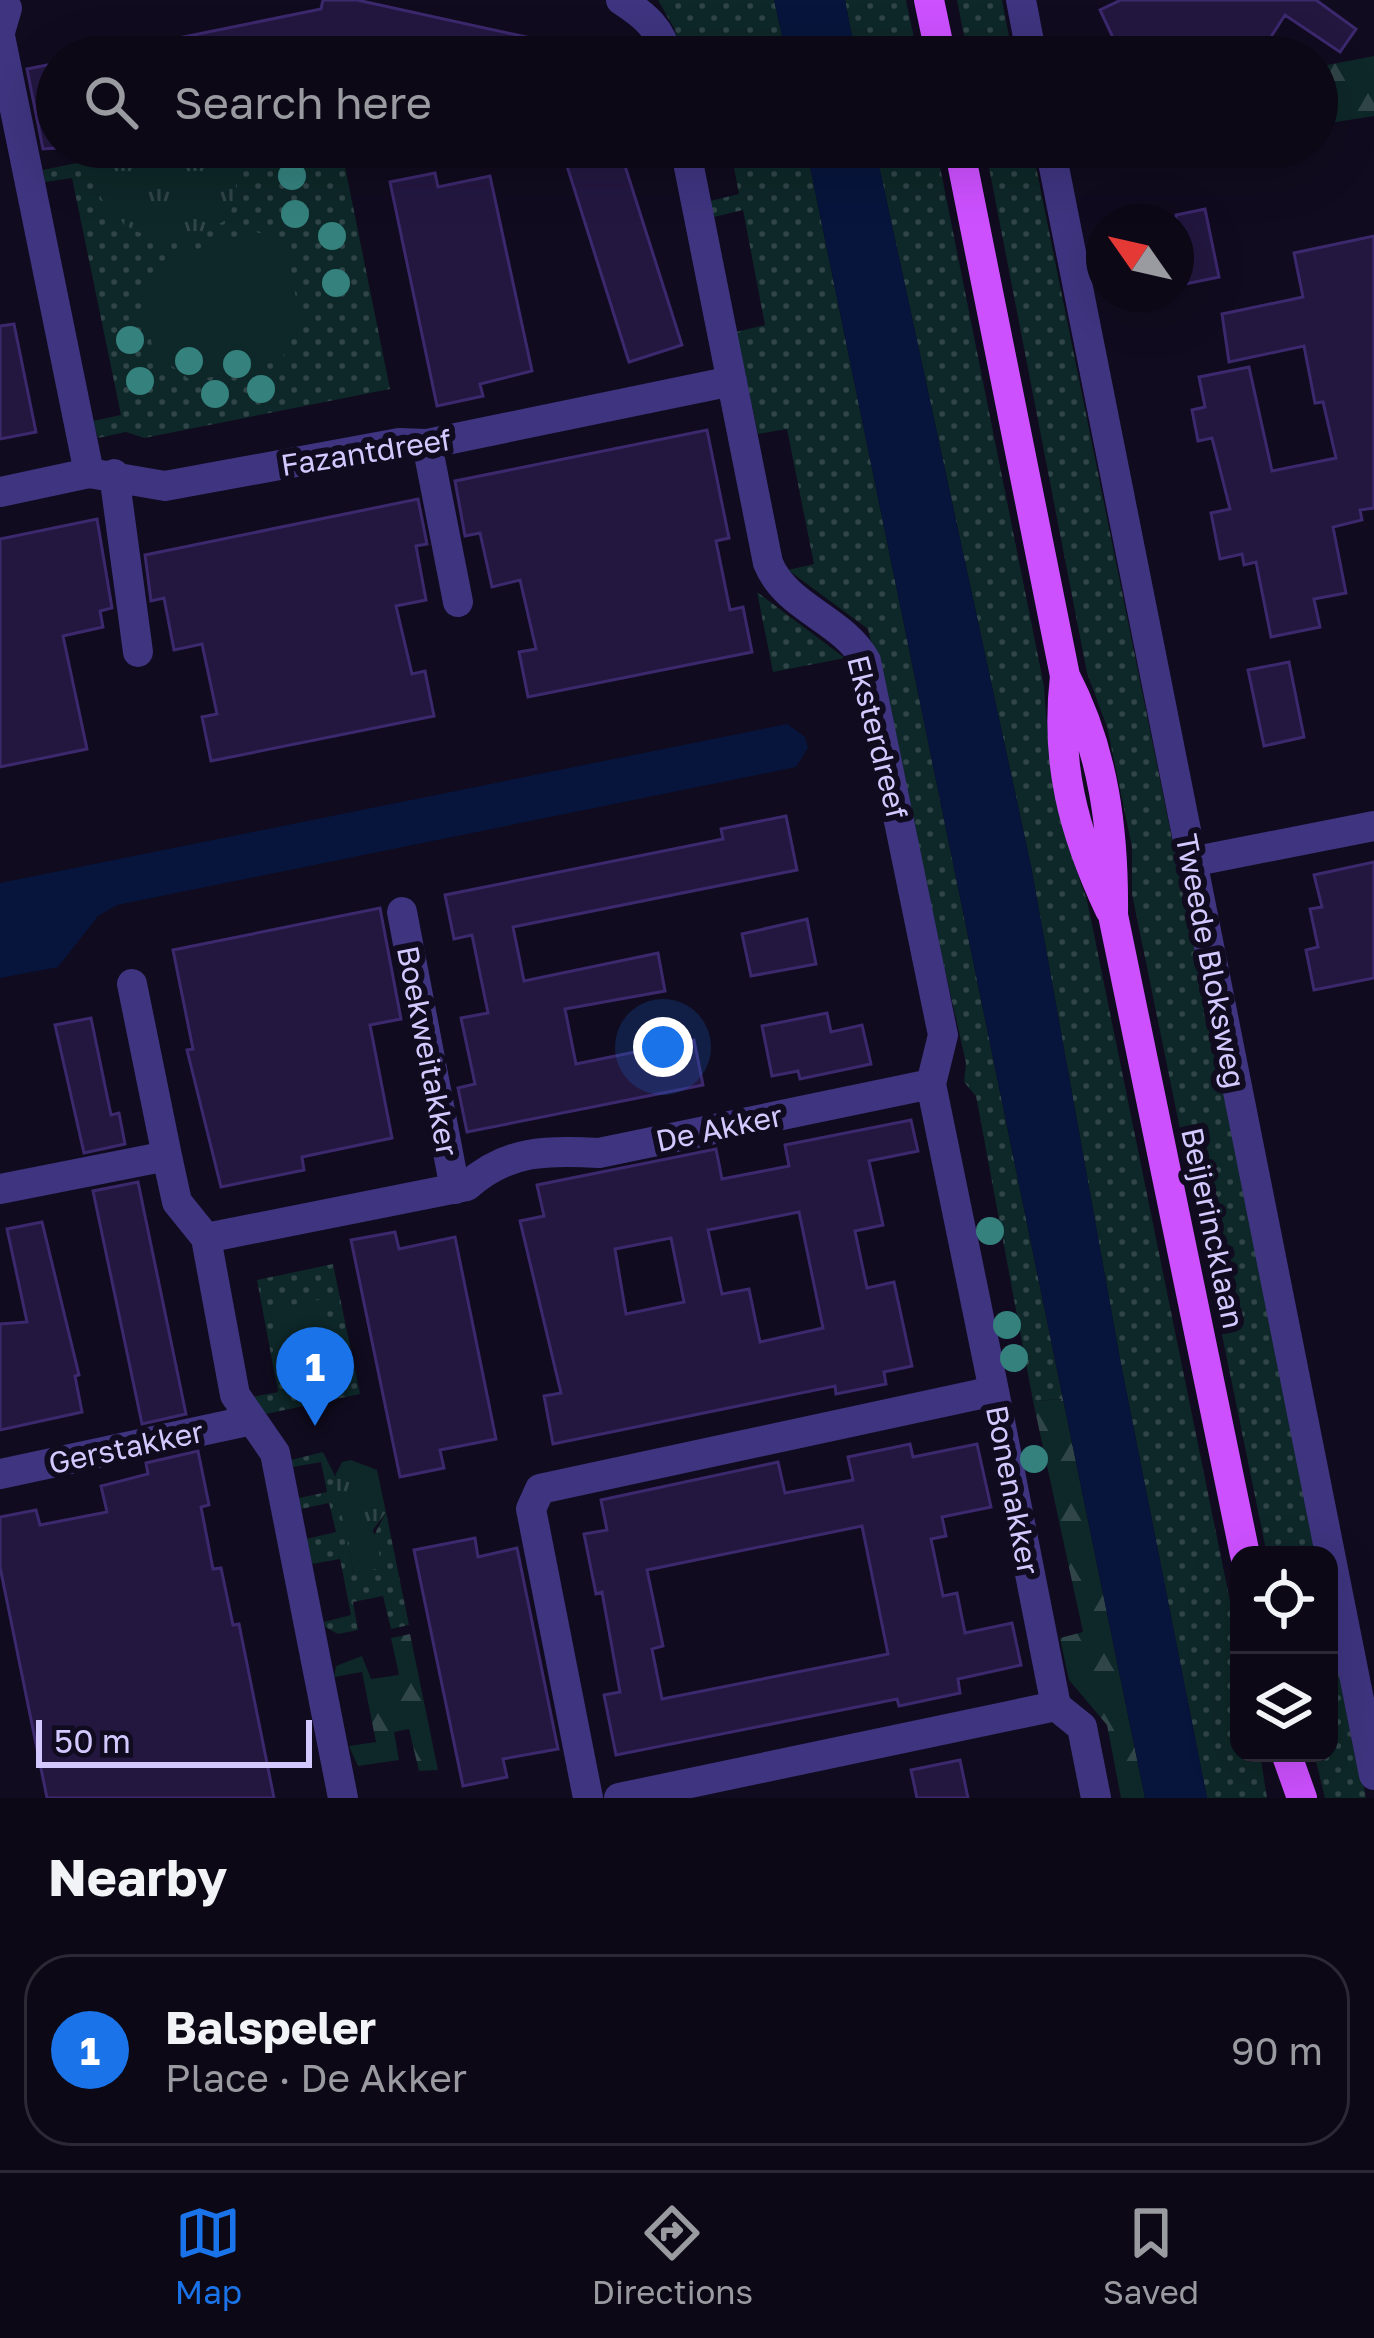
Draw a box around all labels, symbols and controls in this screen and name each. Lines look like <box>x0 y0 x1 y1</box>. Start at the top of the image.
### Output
search box <box>36 36 1338 168</box>
icon: search <box>78 69 144 135</box>
text: Search here <box>174 75 432 129</box>
north arrow <box>1086 204 1194 312</box>
street label: Fazantdreef <box>278 421 454 483</box>
street label: Eksterdreef <box>840 652 916 823</box>
street label: Tweede Bloksweg <box>1169 831 1253 1091</box>
street label: Boekweitakker <box>390 943 466 1160</box>
your location <box>633 1017 693 1077</box>
street label: De Akker <box>652 1097 786 1159</box>
street label: Beijerincklaan <box>1174 1124 1252 1332</box>
pin: 1 <box>276 1327 354 1426</box>
street label: Bonenakker <box>979 1402 1047 1578</box>
street label: Gerstakker <box>45 1413 207 1481</box>
map controls <box>1230 1546 1338 1762</box>
button: locate <box>1230 1546 1338 1654</box>
button: layers <box>1230 1654 1338 1762</box>
scale bar <box>36 1714 312 1767</box>
text: 50 m <box>54 1721 131 1760</box>
text: Nearby <box>48 1846 227 1907</box>
text: Balspeler <box>165 2000 376 2054</box>
text: 1 <box>80 2027 100 2074</box>
text: 90 m <box>1231 2027 1323 2074</box>
text: Place · De Akker <box>165 2054 467 2101</box>
tab: Map <box>175 2200 242 2311</box>
tab: Directions <box>592 2200 753 2311</box>
tab: Saved <box>1103 2200 1199 2311</box>

